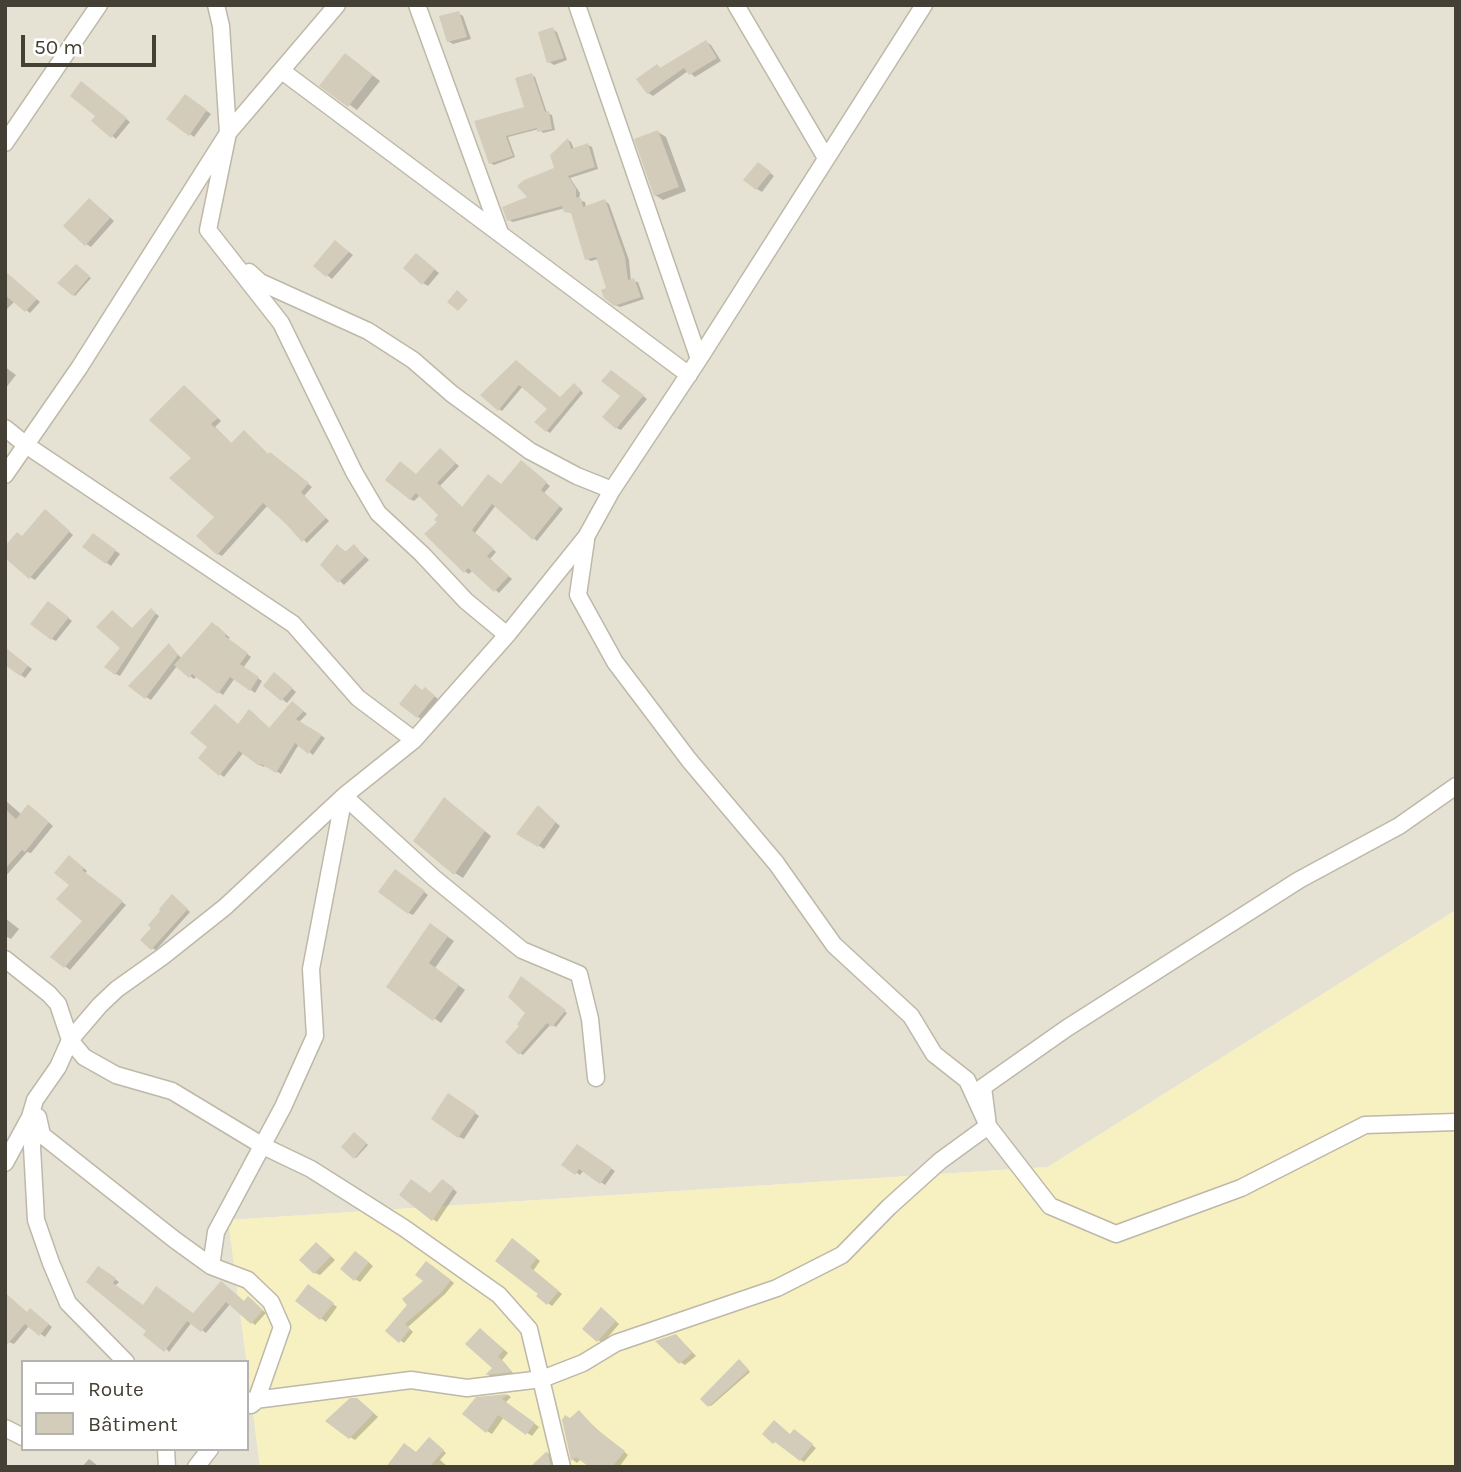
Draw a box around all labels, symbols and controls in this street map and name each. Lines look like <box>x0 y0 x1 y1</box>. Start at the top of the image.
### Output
scale bar <box>24 21 159 65</box>
text: 50 m <box>34 35 83 59</box>
legend <box>21 1360 248 1451</box>
text: Route <box>88 1377 144 1401</box>
text: Bâtiment <box>88 1412 178 1436</box>

